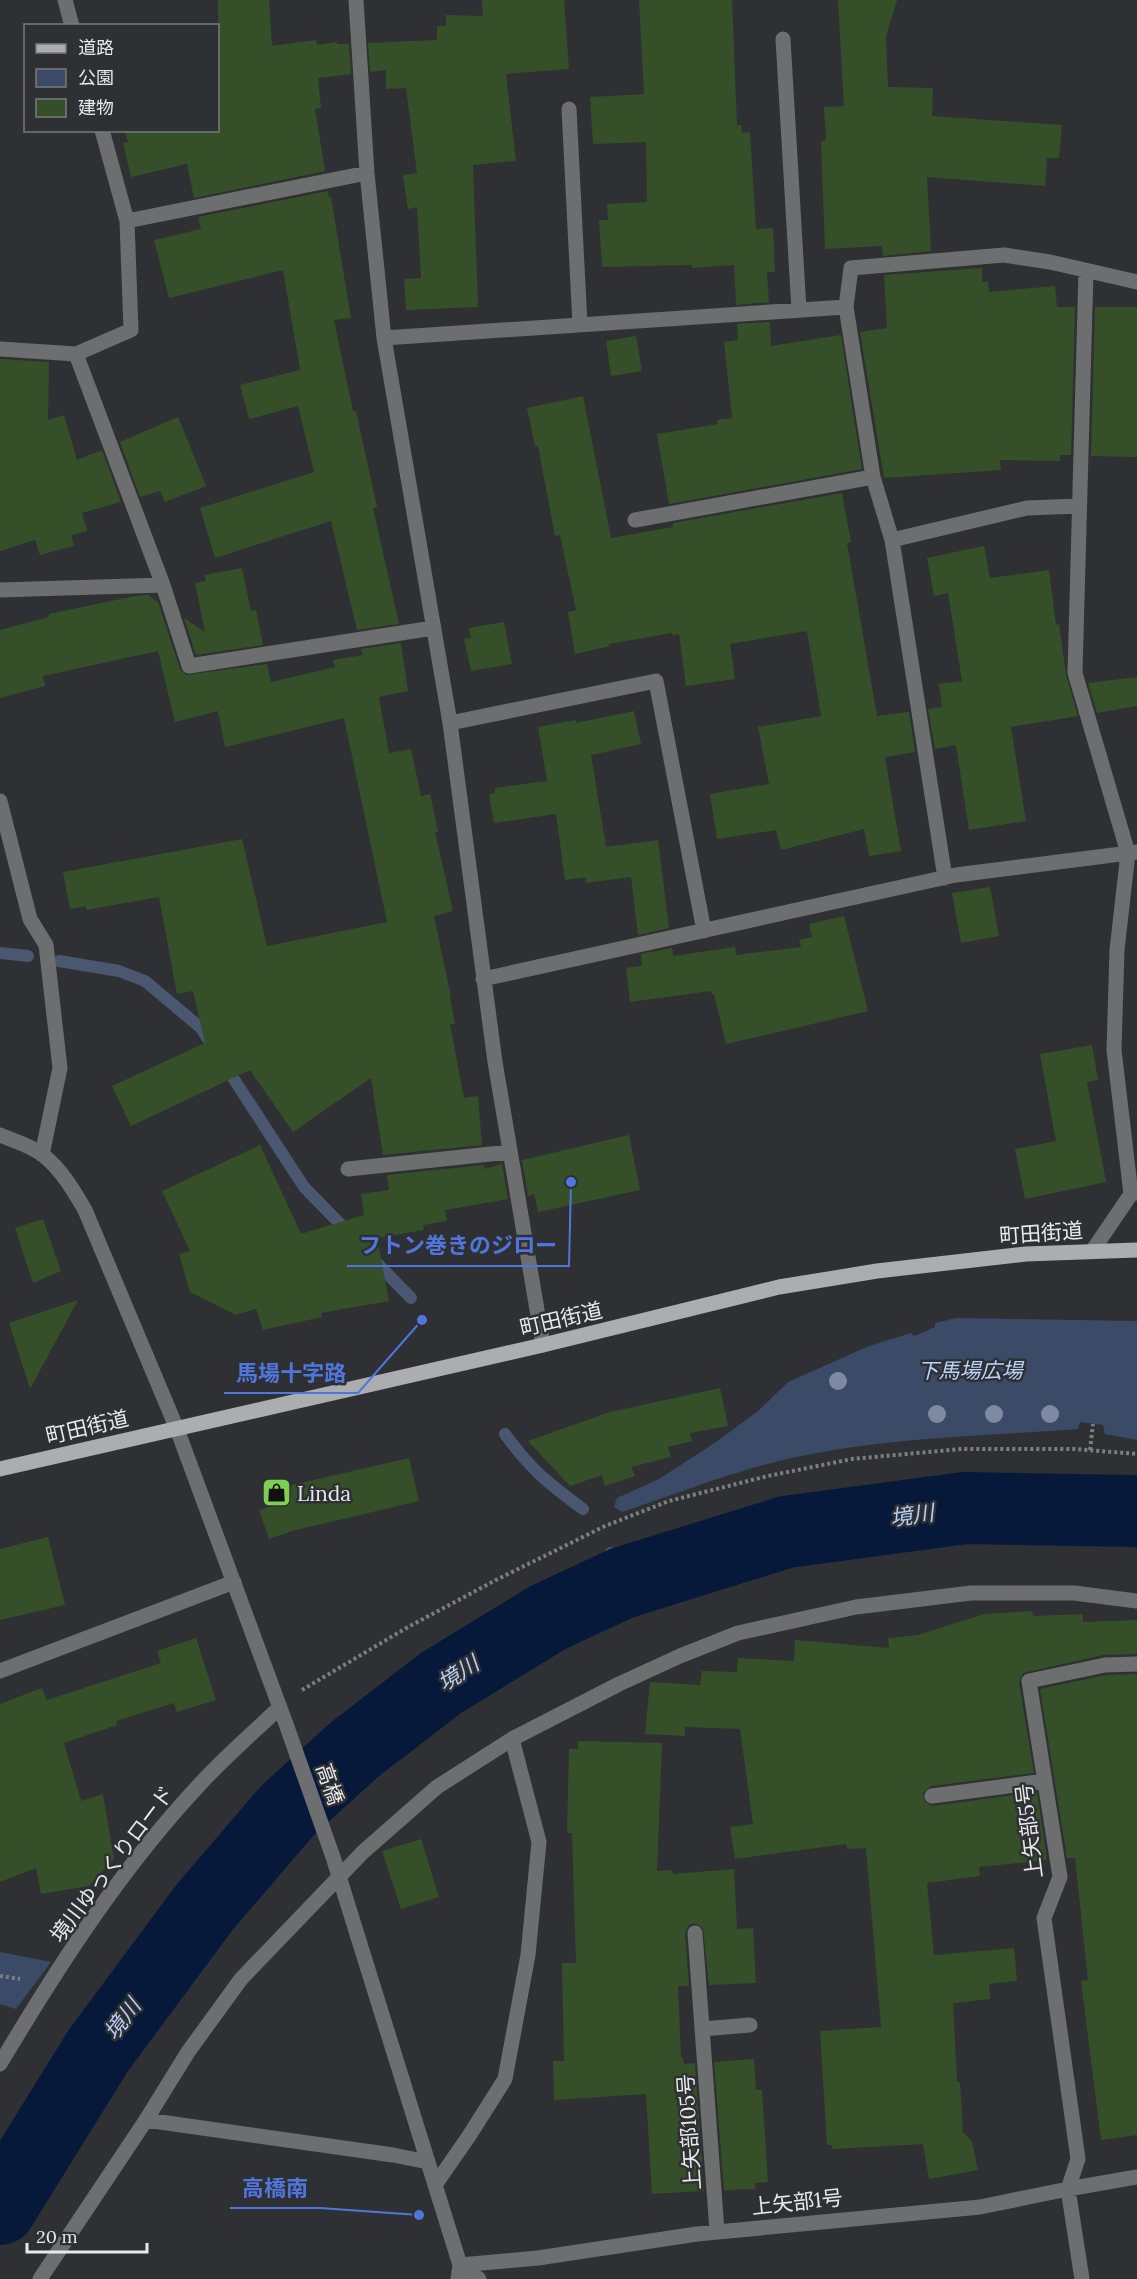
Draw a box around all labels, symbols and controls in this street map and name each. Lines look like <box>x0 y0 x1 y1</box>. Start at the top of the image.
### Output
legend <box>24 24 219 132</box>
text: 道路 <box>78 36 114 59</box>
text: 公園 <box>78 66 114 89</box>
text: 建物 <box>78 96 114 119</box>
street label: 町田街道 <box>998 1217 1084 1249</box>
callout: フトン巻きのジロー <box>347 1226 569 1266</box>
text: フトン巻きのジロー <box>359 1231 557 1259</box>
street label: 町田街道 <box>517 1296 605 1342</box>
callout: 馬場十字路 <box>224 1353 358 1393</box>
park label: 下馬場広場 <box>918 1357 1024 1384</box>
text: 馬場十字路 <box>236 1359 346 1387</box>
street label: 町田街道 <box>43 1404 131 1450</box>
shop icon: Linda <box>260 1477 292 1509</box>
place label: Linda <box>297 1480 351 1507</box>
water label: 境川 <box>888 1498 938 1532</box>
water label: 境川 <box>432 1648 486 1697</box>
street label: 高橋 <box>310 1760 350 1808</box>
street label: 境川ゆっくりロード <box>44 1780 180 1948</box>
street label: 上矢部5号 <box>1010 1782 1048 1880</box>
water label: 境川 <box>98 1991 148 2045</box>
street label: 上矢部105号 <box>671 2073 707 2191</box>
callout: 高橋南 <box>230 2168 320 2208</box>
text: 高橋南 <box>242 2174 308 2202</box>
street label: 上矢部1号 <box>750 2184 844 2220</box>
scale bar <box>27 2216 147 2254</box>
text: 20 m <box>36 2225 78 2248</box>

